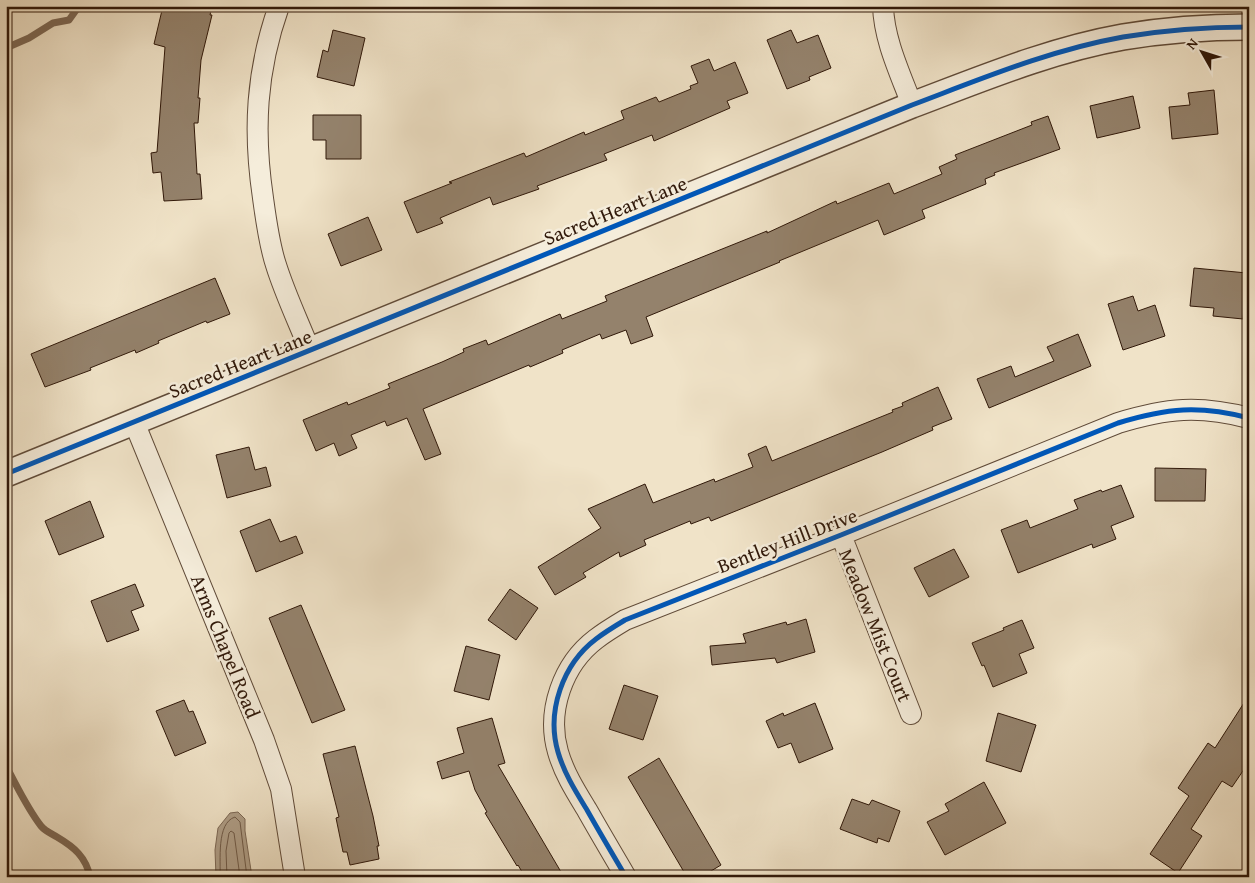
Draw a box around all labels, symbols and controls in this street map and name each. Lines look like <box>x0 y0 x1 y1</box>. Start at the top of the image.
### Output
north arrow <box>1178 28 1228 78</box>
text: N <box>1181 33 1203 54</box>
street label: Sacred Heart Lane <box>539 168 691 252</box>
street label: Sacred Heart Lane <box>164 321 316 405</box>
street label: Bentley Hill Drive <box>713 500 861 580</box>
street label: Meadow Mist Court <box>832 544 920 706</box>
street label: Arms Chapel Road <box>184 570 268 722</box>

